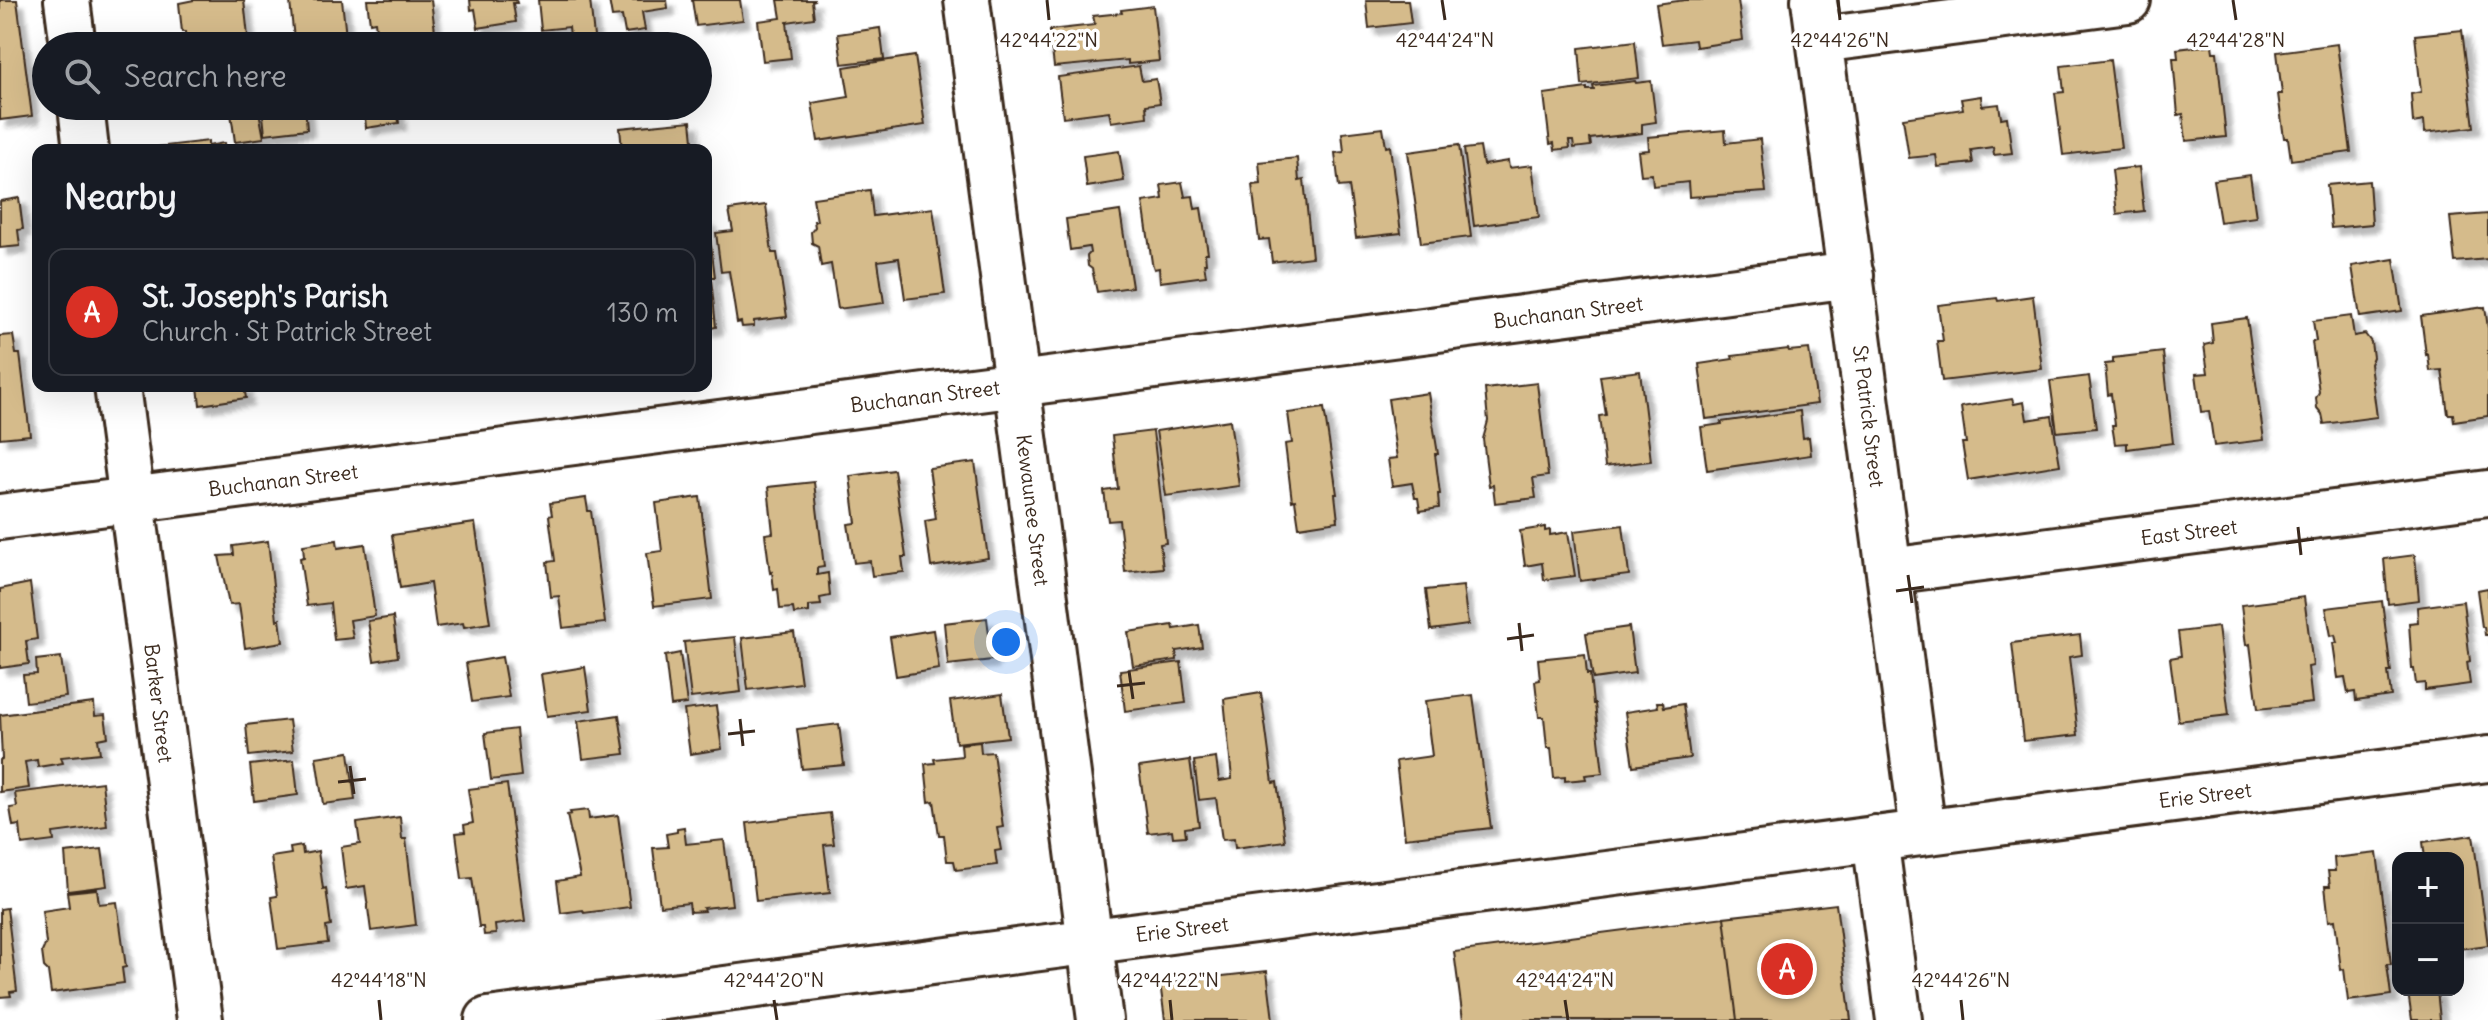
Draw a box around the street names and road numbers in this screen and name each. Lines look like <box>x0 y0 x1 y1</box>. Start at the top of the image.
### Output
street label: Buchanan Street <box>1492 290 1644 334</box>
street label: St Patrick Street <box>1848 343 1890 489</box>
street label: Buchanan Street <box>849 374 1001 418</box>
street label: Kewaunee Street <box>1011 433 1055 588</box>
street label: Buchanan Street <box>207 458 359 502</box>
street label: East Street <box>2139 514 2239 550</box>
street label: Barker Street <box>139 642 179 764</box>
street label: Erie Street <box>2157 777 2253 813</box>
street label: Erie Street <box>1134 911 1230 947</box>

